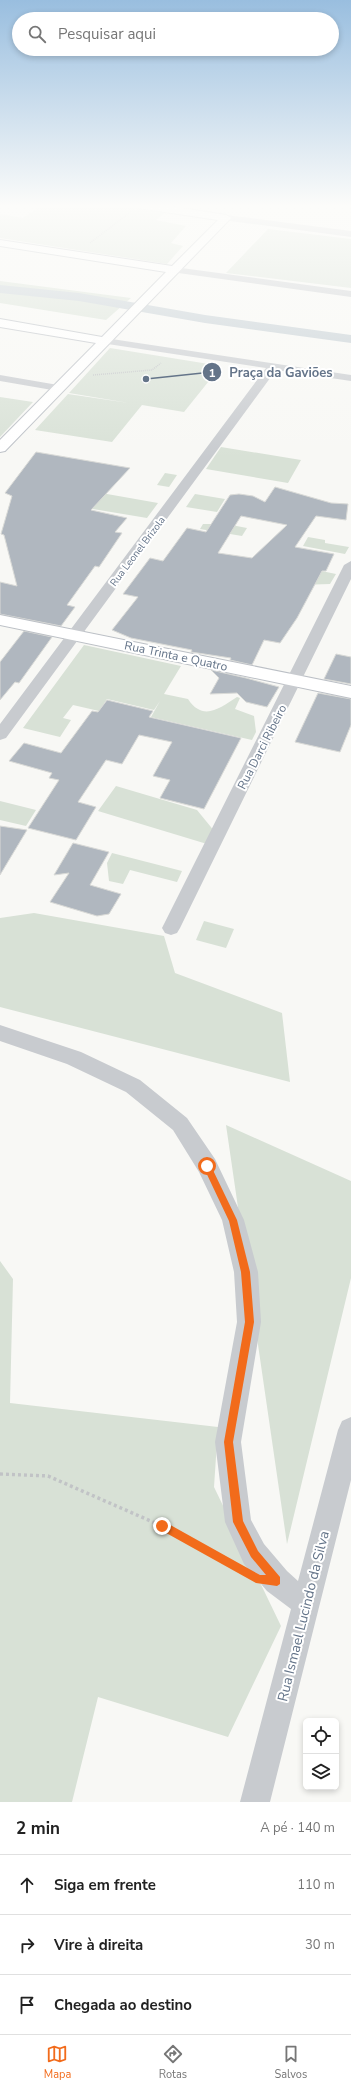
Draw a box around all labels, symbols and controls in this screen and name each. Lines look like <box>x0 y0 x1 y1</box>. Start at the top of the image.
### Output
search box <box>12 12 339 56</box>
icon: search <box>26 23 48 45</box>
text: Pesquisar aqui <box>58 24 156 44</box>
callout: Praça da Gaviões <box>202 360 341 385</box>
text: Praça da Gaviões <box>229 364 333 382</box>
text: 1 <box>208 365 216 381</box>
street label: Rua Leonel Brizola <box>107 514 169 589</box>
street label: Rua Trinta e Quatro <box>123 637 229 675</box>
street label: Rua Darci Ribeiro <box>234 702 290 792</box>
route start <box>198 1157 216 1175</box>
route end <box>153 1517 171 1535</box>
street label: Rua Ismael Lucindo da Silva <box>273 1529 334 1703</box>
map controls <box>303 1718 339 1790</box>
button: locate <box>303 1718 339 1754</box>
button: layers <box>303 1754 339 1790</box>
text: 2 min <box>16 1817 60 1840</box>
text: A pé · 140 m <box>260 1819 335 1837</box>
icon: ahead <box>16 1874 38 1896</box>
text: Siga em frente <box>54 1875 156 1895</box>
text: 110 m <box>297 1876 335 1894</box>
icon: right <box>16 1934 38 1956</box>
text: Vire à direita <box>54 1935 143 1955</box>
text: 30 m <box>305 1936 335 1954</box>
icon: arrive <box>16 1994 38 2016</box>
text: Chegada ao destino <box>54 1995 192 2015</box>
tab: Mapa <box>44 2043 71 2082</box>
tab: Rotas <box>159 2043 187 2082</box>
tab: Salvos <box>275 2043 307 2082</box>

